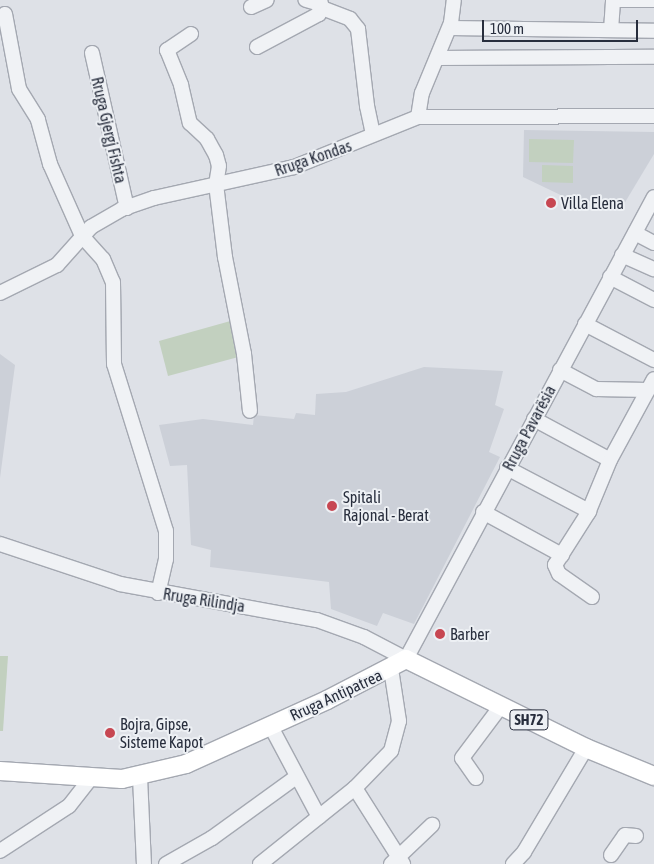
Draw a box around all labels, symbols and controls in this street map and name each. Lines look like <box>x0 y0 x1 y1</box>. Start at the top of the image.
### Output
scale bar <box>484 10 640 42</box>
text: 100 m <box>490 20 524 37</box>
street label: Rruga Gjergj Fishta <box>87 75 131 185</box>
street label: Rruga Kondas <box>272 136 354 180</box>
place label: Villa Elena <box>561 193 624 213</box>
marker: Villa Elena <box>545 197 557 209</box>
street label: Rruga Pavarësia <box>498 382 560 474</box>
place label: Spitali Rajonal - Berat <box>343 487 429 525</box>
marker: Spitali Rajonal - Berat <box>325 499 339 513</box>
street label: Rruga Rilindja <box>162 584 246 616</box>
place label: Barber <box>450 624 489 644</box>
marker: Barber <box>434 628 446 640</box>
street label: Rruga Antipatrea <box>287 665 385 725</box>
road number: SH72 <box>509 708 549 732</box>
place label: Bojra, Gipse, Sisteme Kapot <box>120 714 203 752</box>
marker: Bojra, Gipse, Sisteme Kapot <box>104 727 116 739</box>

